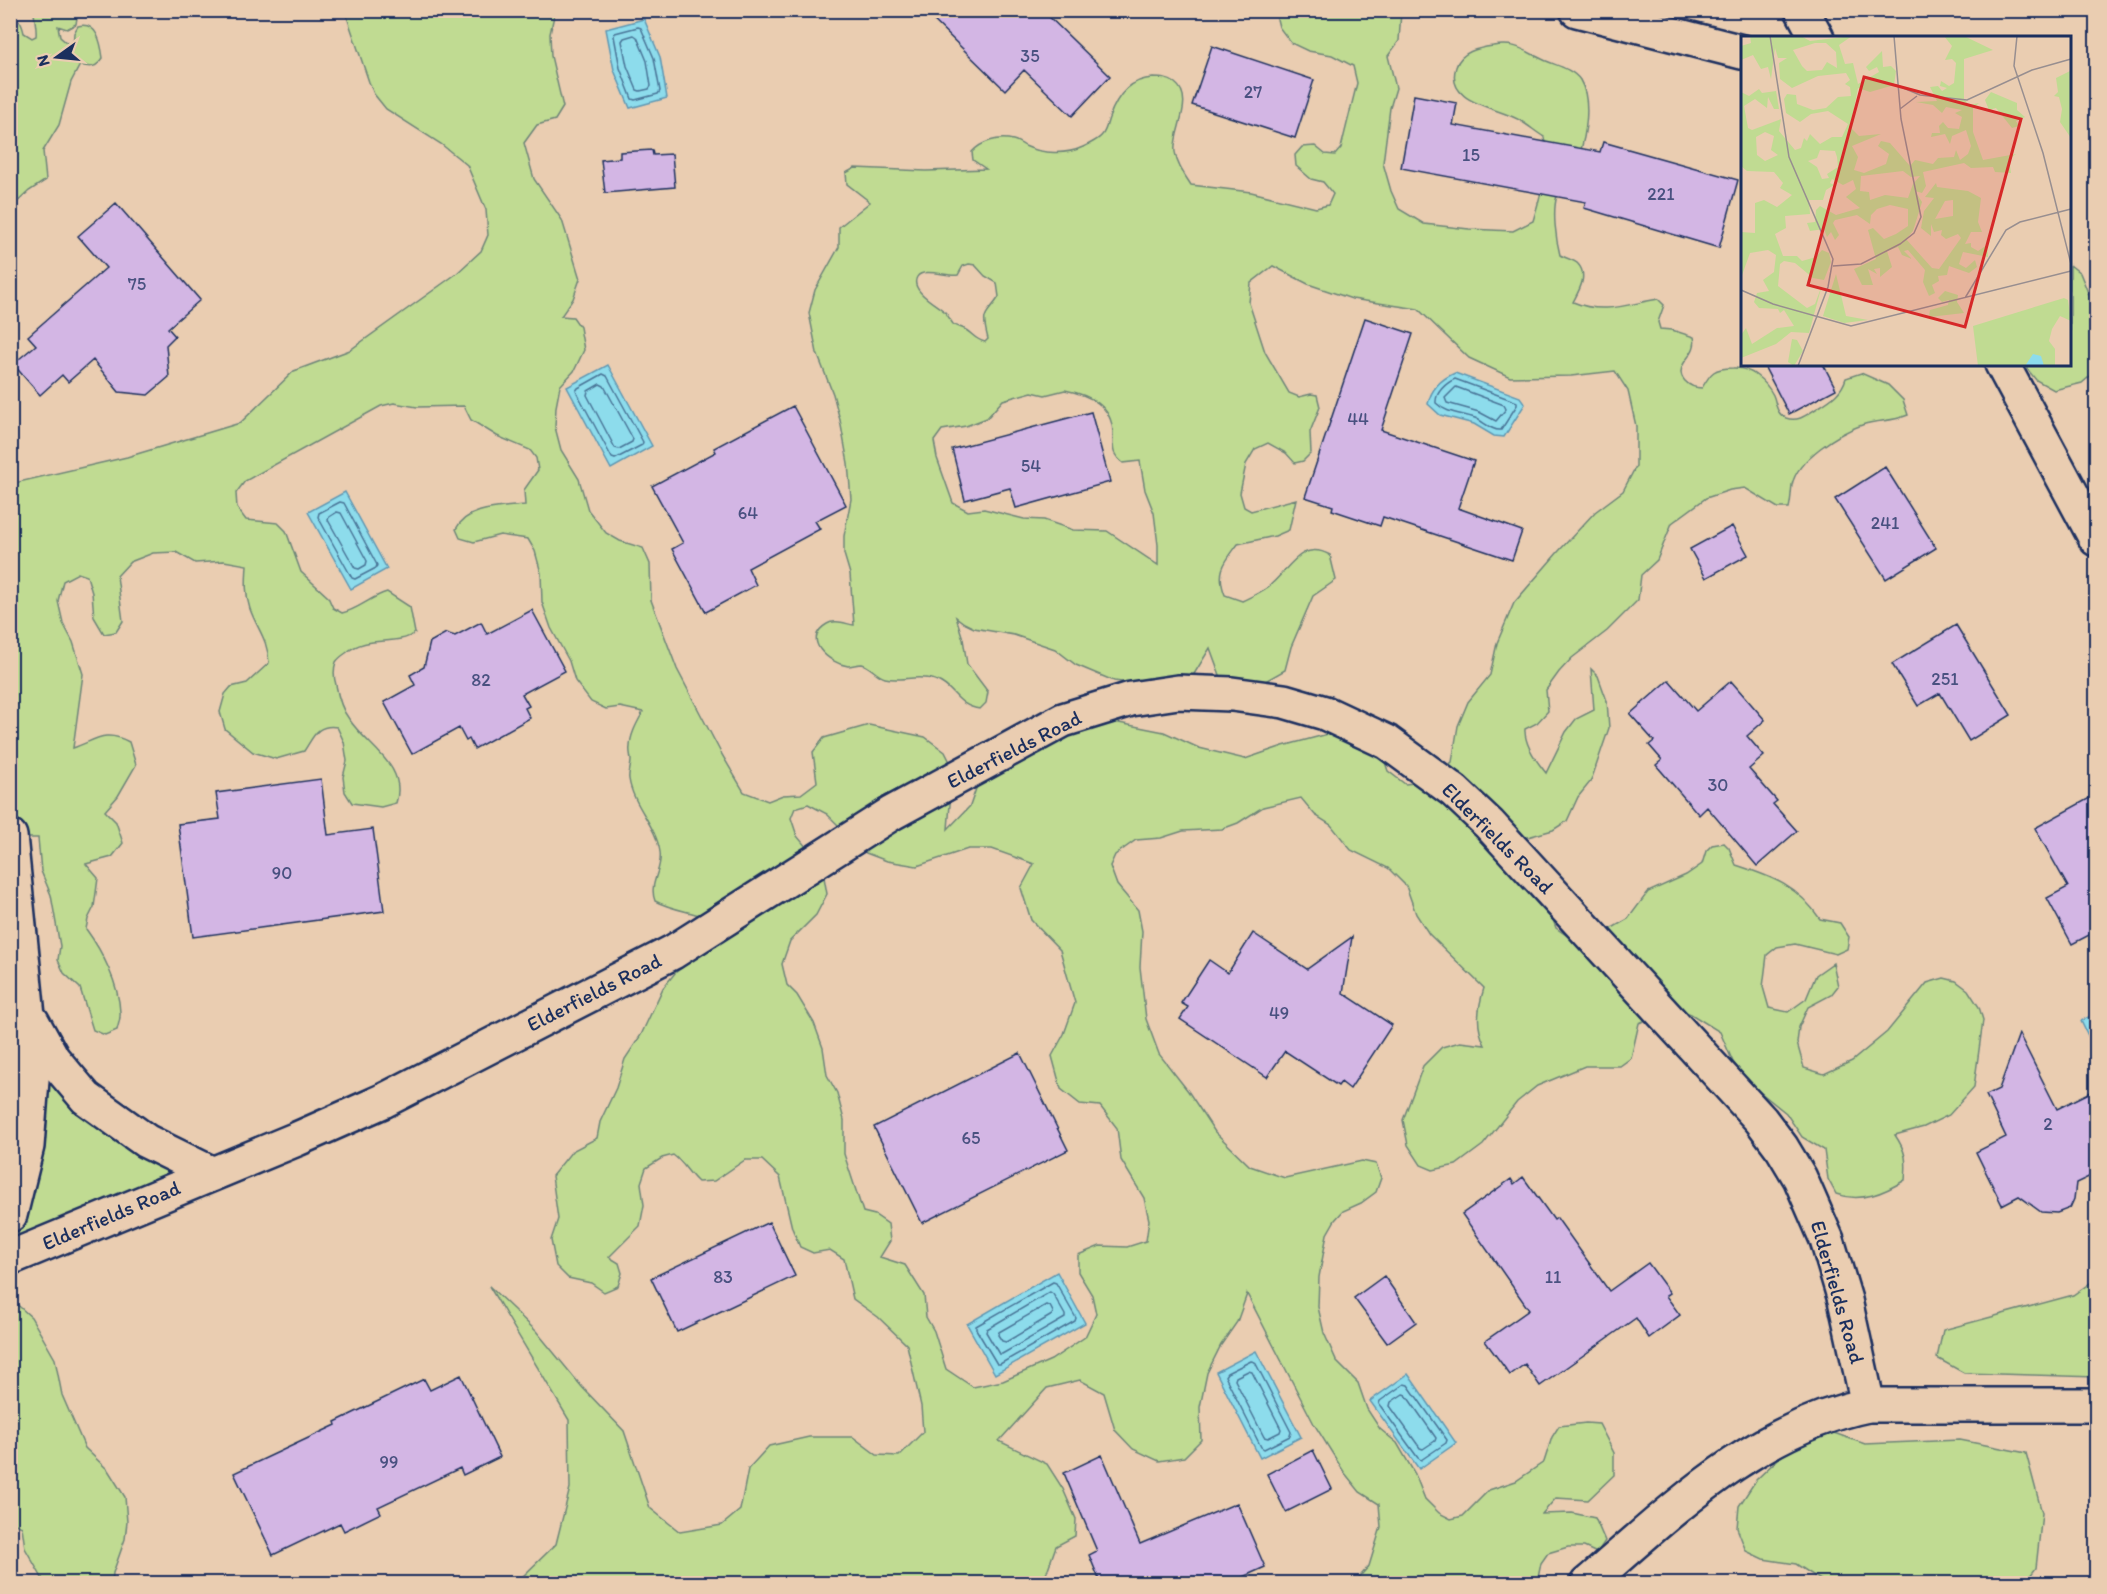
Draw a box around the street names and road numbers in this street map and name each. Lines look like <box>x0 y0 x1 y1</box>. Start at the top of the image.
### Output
street label: Elderfields Road <box>943 704 1086 794</box>
street label: Elderfields Road <box>1437 777 1559 899</box>
street label: Elderfields Road <box>523 947 666 1037</box>
street label: Elderfields Road <box>38 1174 184 1255</box>
street label: Elderfields Road <box>1806 1218 1870 1367</box>

